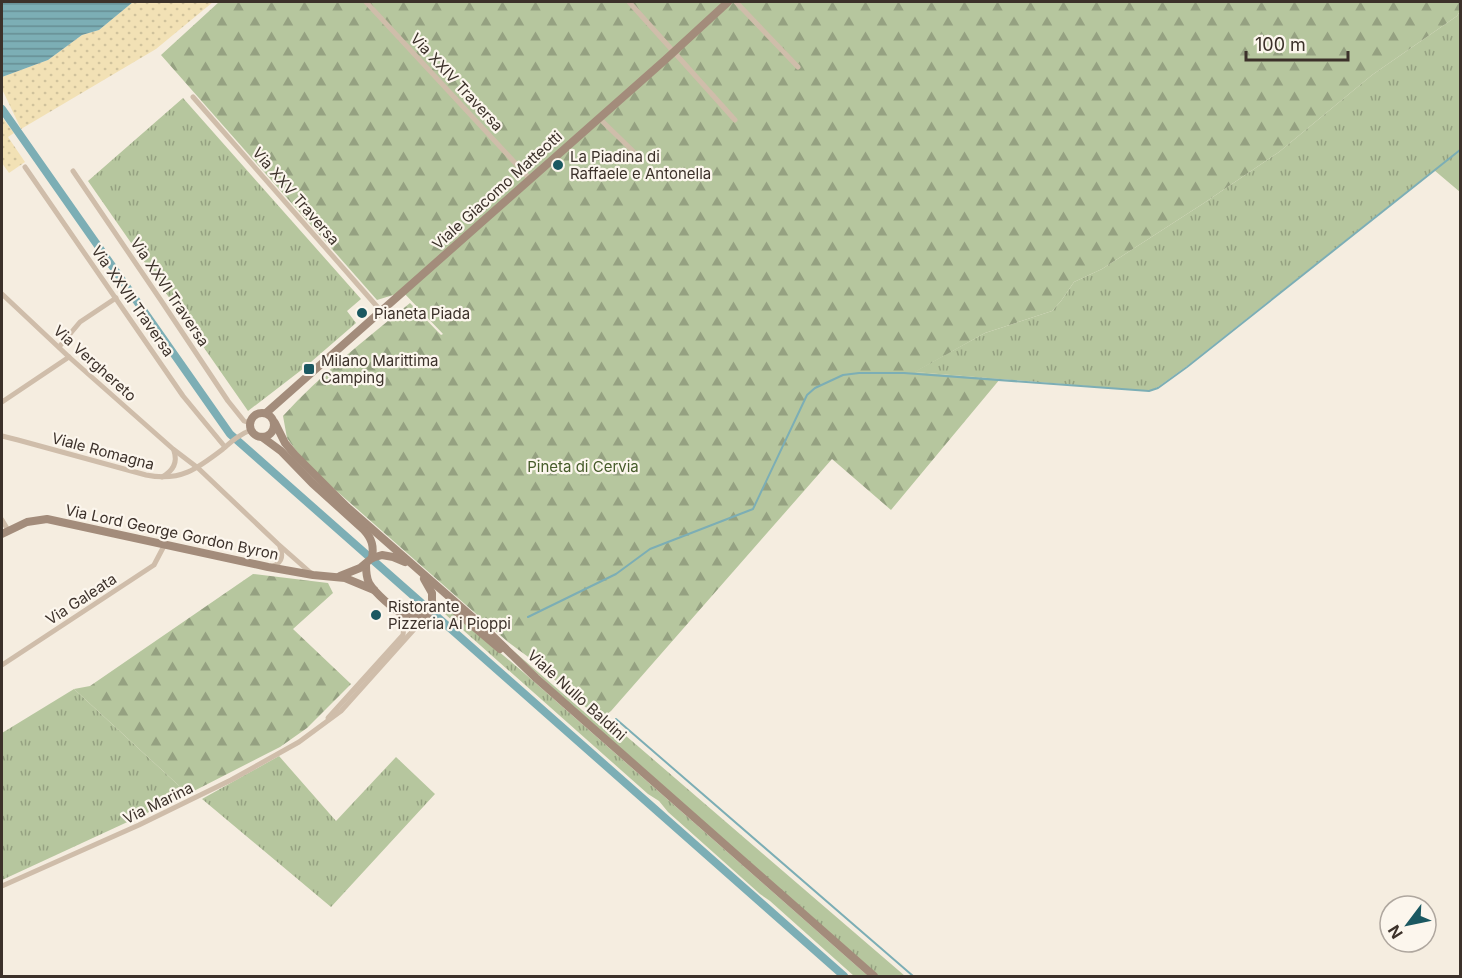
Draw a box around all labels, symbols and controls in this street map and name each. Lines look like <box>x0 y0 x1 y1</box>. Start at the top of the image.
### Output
scale bar <box>1246 24 1348 62</box>
street label: Via XXIV Traversa <box>407 29 507 135</box>
text: 100 m <box>1255 34 1306 55</box>
street label: Viale Giacomo Matteotti <box>428 127 566 253</box>
street label: Via XXV Traversa <box>248 143 344 249</box>
place label: La Piadina di Raffaele e Antonella <box>570 147 711 183</box>
marker: La Piadina di Raffaele e Antonella <box>551 158 565 172</box>
street label: Via XXVI Traversa <box>127 234 213 350</box>
street label: Via XXVII Traversa <box>88 242 178 360</box>
place label: Pianeta Piada <box>374 304 470 323</box>
marker: Pianeta Piada <box>355 306 369 320</box>
street label: Via Verghereto <box>50 321 140 405</box>
place label: Milano Marittima Camping <box>321 351 438 387</box>
marker: Milano Marittima Camping <box>302 362 316 376</box>
street label: Viale Romagna <box>50 428 156 474</box>
park label: Pineta di Cervia <box>527 457 639 476</box>
street label: Via Lord George Gordon Byron <box>64 500 280 564</box>
street label: Via Galeata <box>42 569 120 629</box>
place label: Ristorante Pizzeria Ai Pioppi <box>388 597 511 633</box>
marker: Ristorante Pizzeria Ai Pioppi <box>369 608 383 622</box>
street label: Viale Nullo Baldini <box>524 646 630 744</box>
street label: Via Marina <box>120 778 196 828</box>
north arrow <box>1378 894 1438 954</box>
text: N <box>1384 921 1407 942</box>

